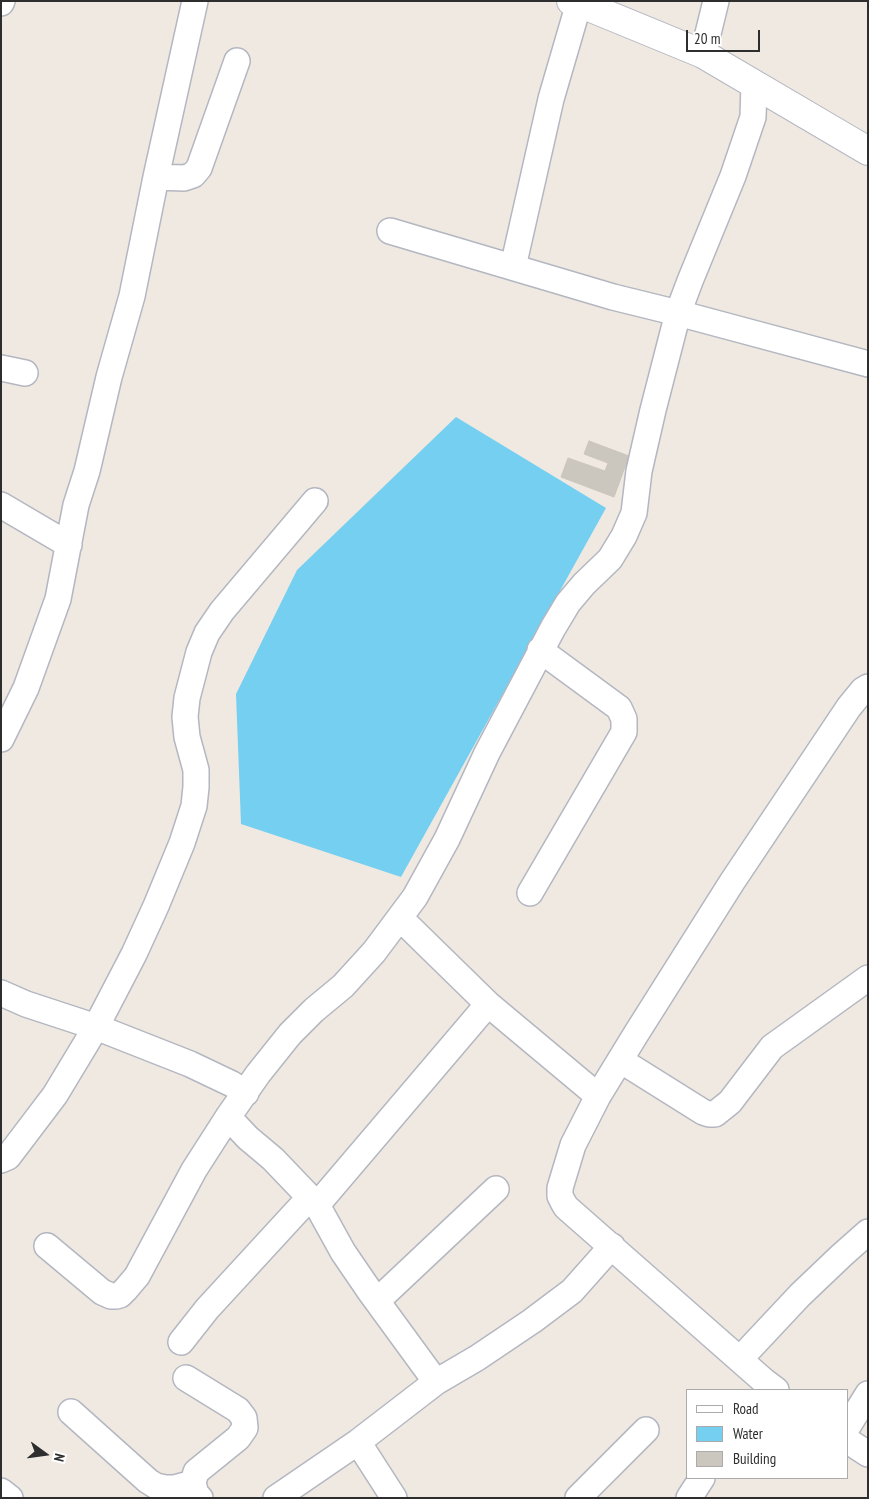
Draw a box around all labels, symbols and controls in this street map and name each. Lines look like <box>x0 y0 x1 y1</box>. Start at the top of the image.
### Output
scale bar <box>689 20 763 52</box>
text: 20 m <box>694 29 720 48</box>
legend <box>686 1389 849 1479</box>
text: Road <box>733 1399 759 1418</box>
text: Water <box>733 1424 763 1443</box>
north arrow <box>20 1429 70 1479</box>
text: Building <box>733 1449 776 1468</box>
text: N <box>50 1452 69 1463</box>

